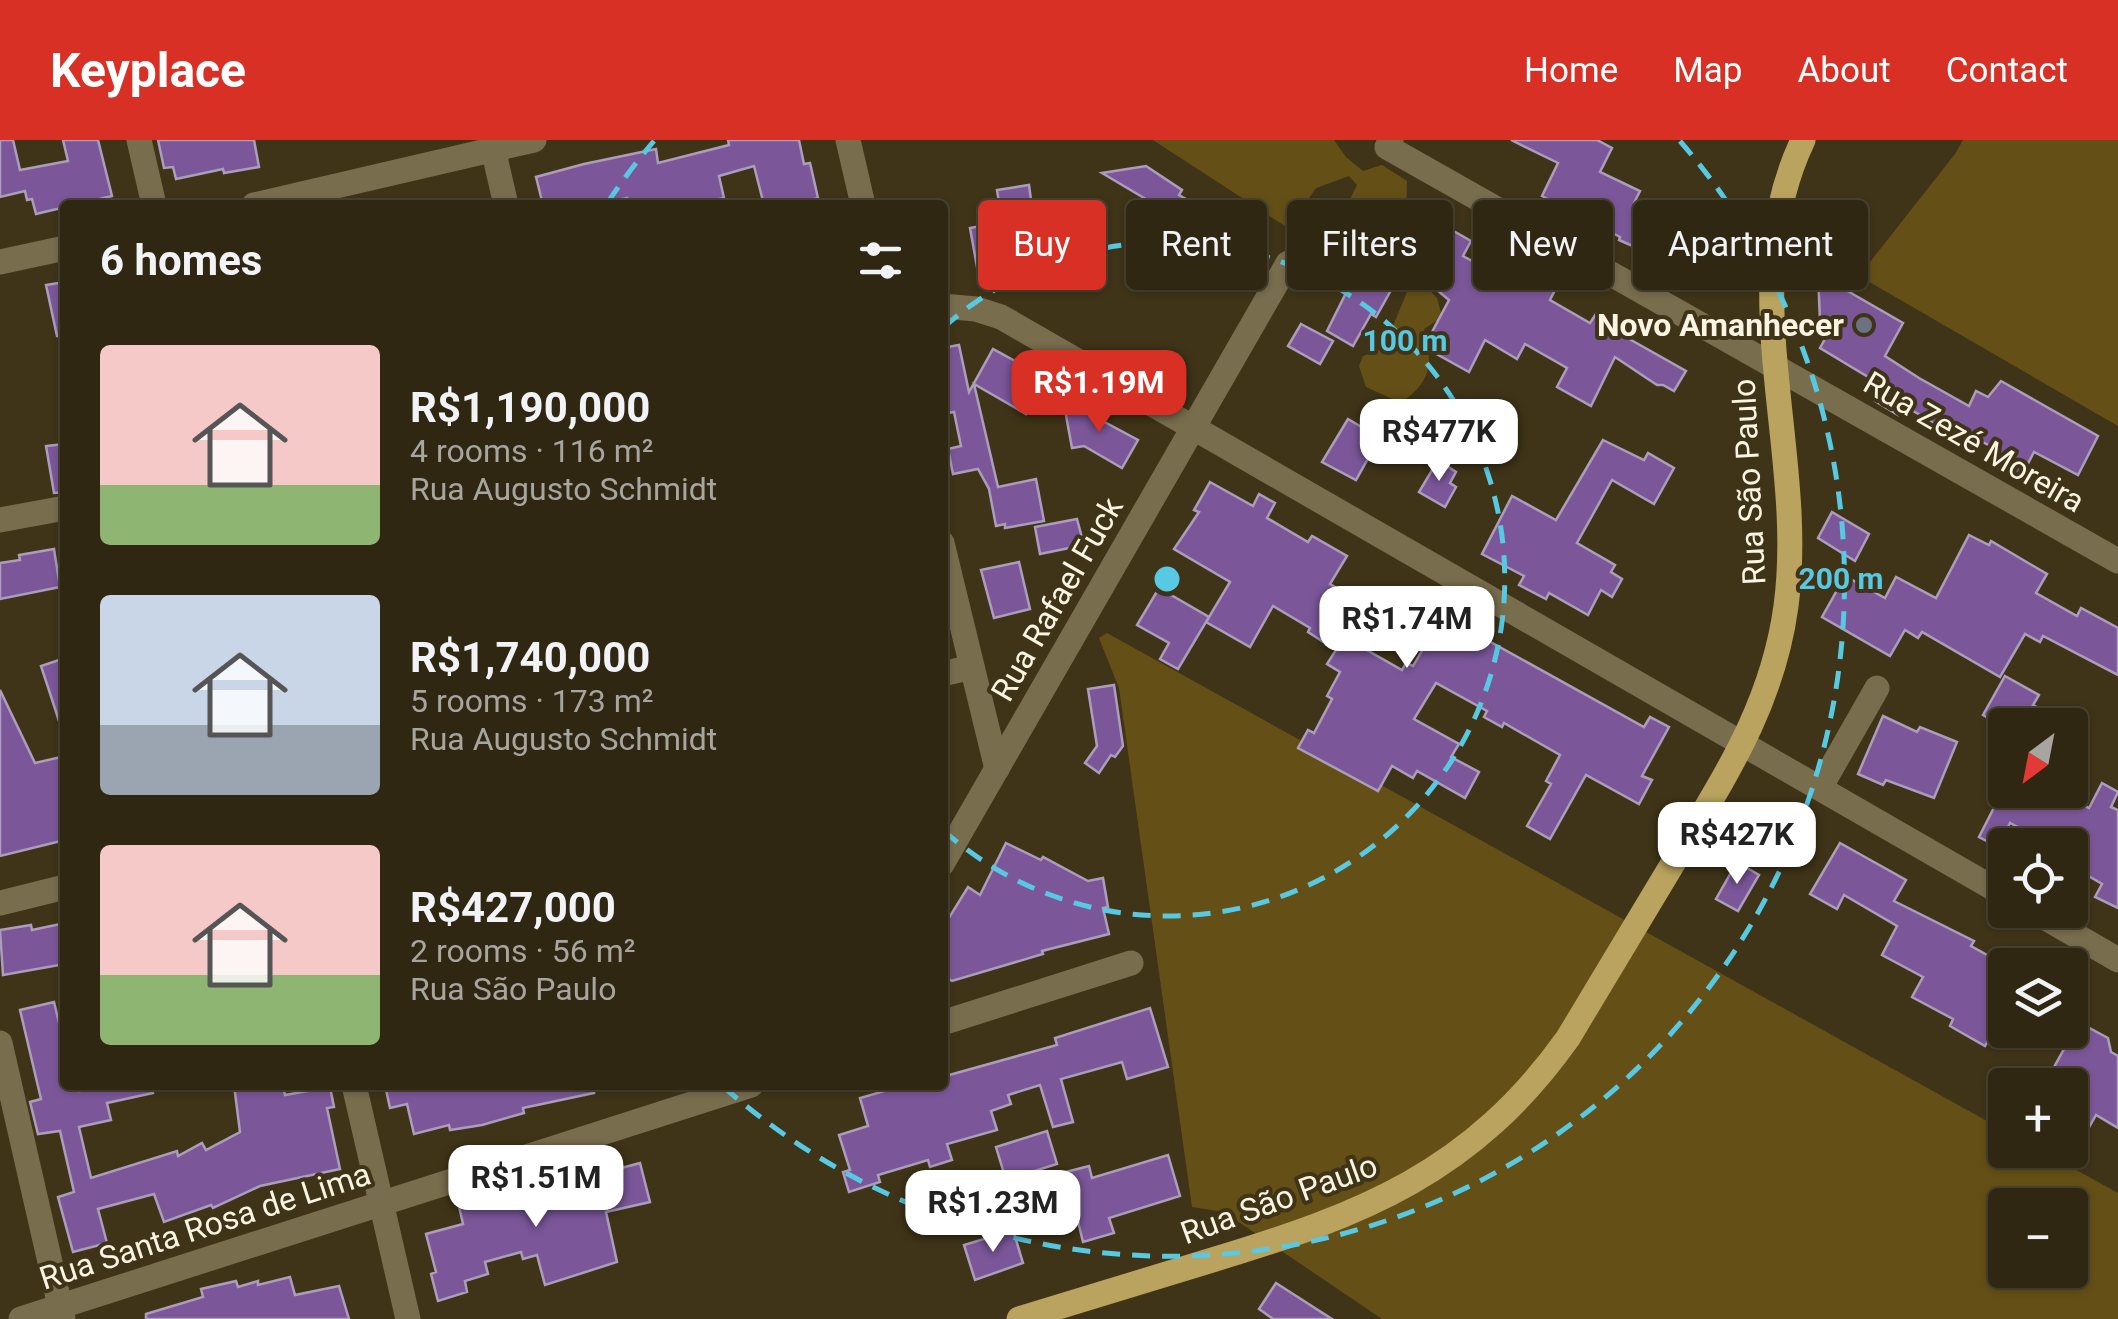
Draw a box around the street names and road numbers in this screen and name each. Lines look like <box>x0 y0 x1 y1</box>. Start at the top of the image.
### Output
street label: Rua Zezé Moreira <box>1857 364 2091 520</box>
street label: Rua São Paulo <box>1725 378 1773 586</box>
street label: Rua Rafael Fuck <box>983 490 1131 708</box>
street label: Rua São Paulo <box>1176 1146 1382 1252</box>
street label: Rua Santa Rosa de Lima <box>35 1154 375 1298</box>

